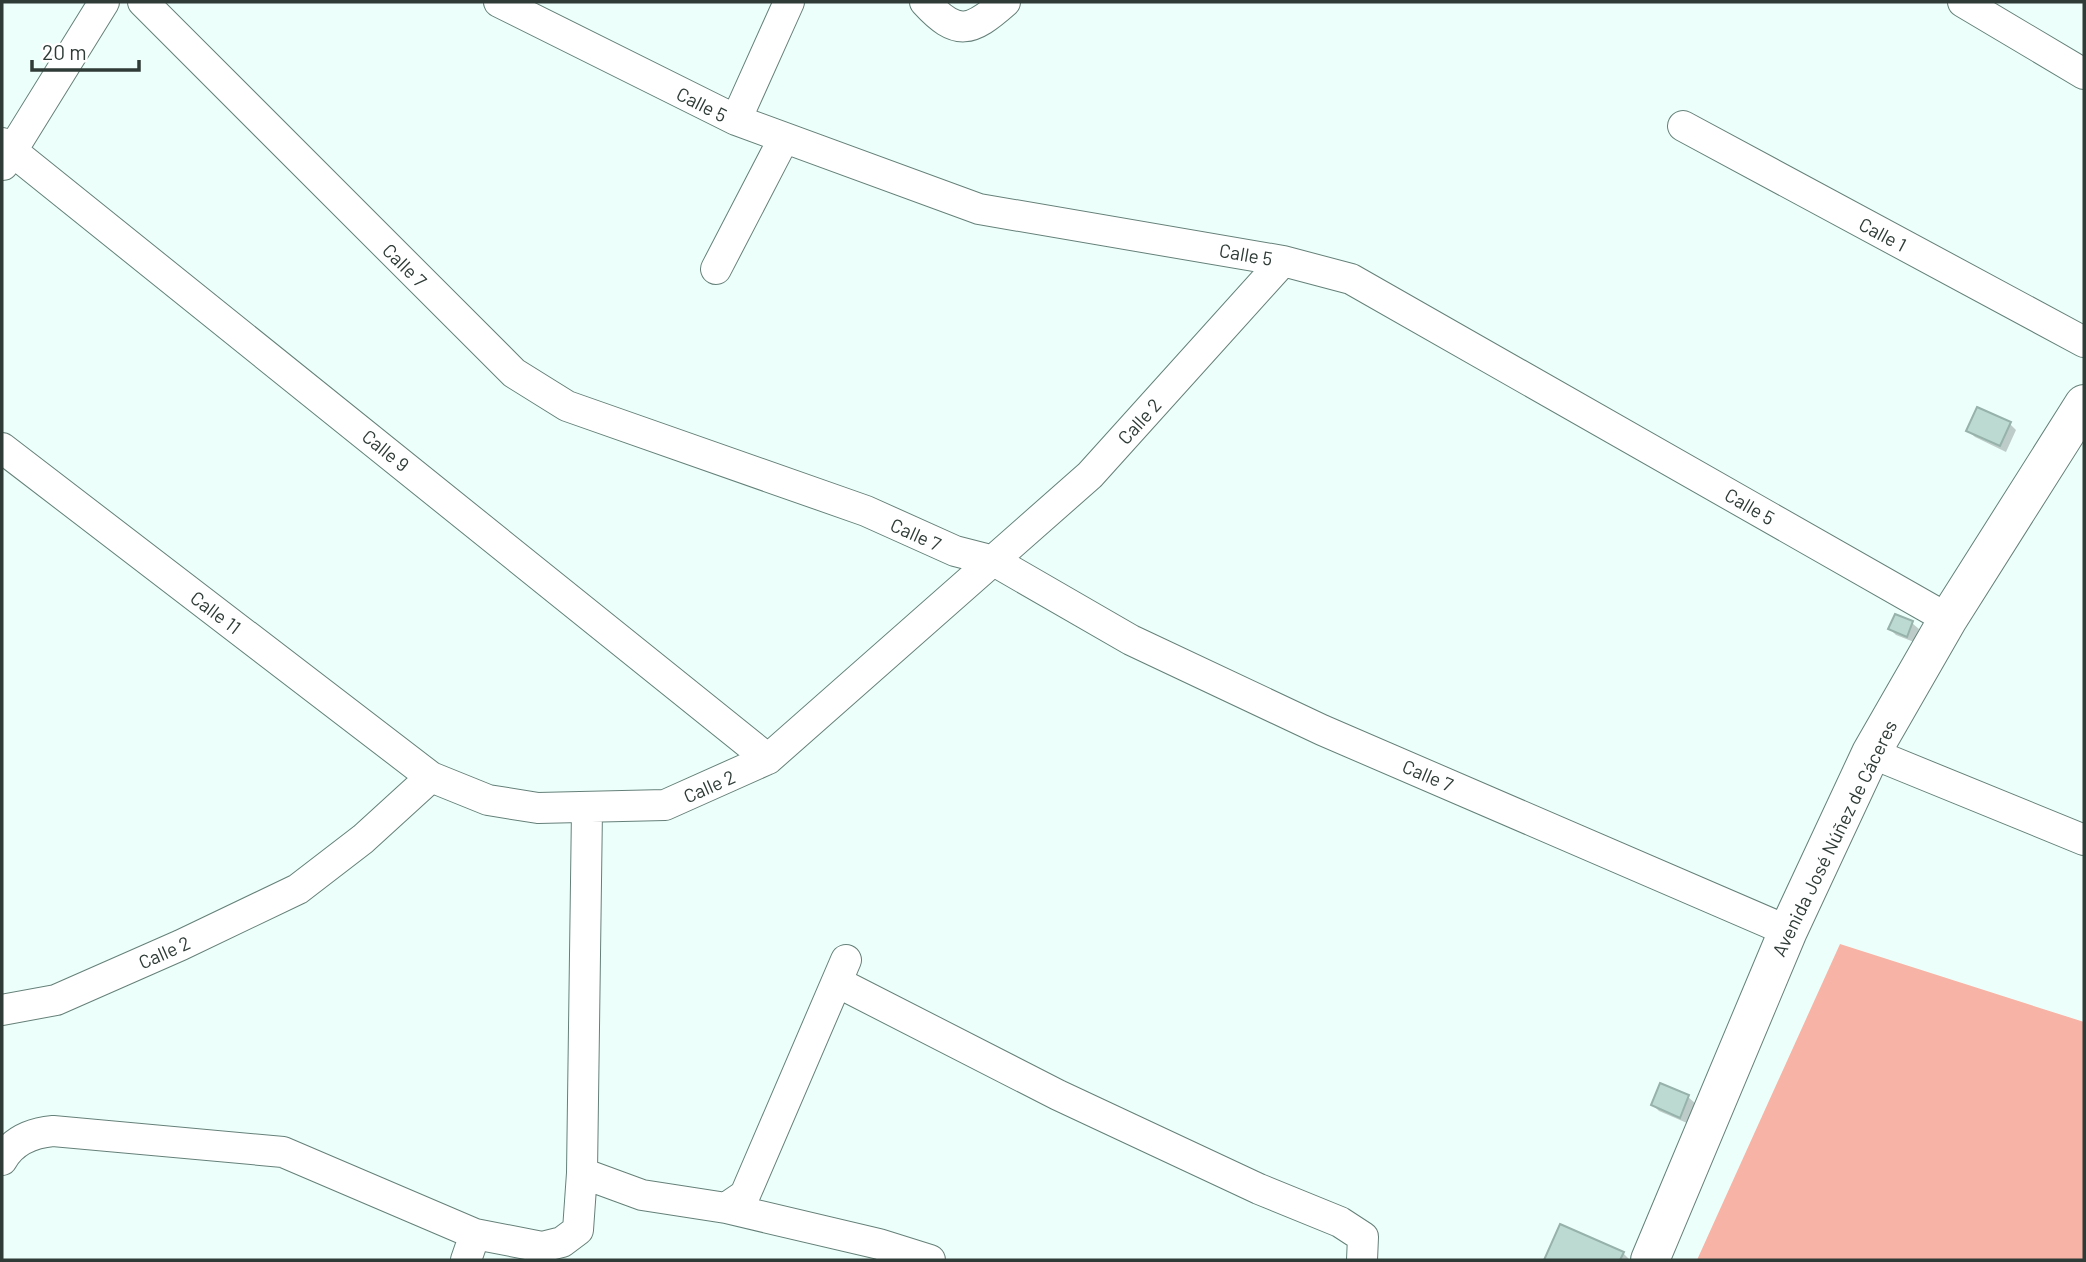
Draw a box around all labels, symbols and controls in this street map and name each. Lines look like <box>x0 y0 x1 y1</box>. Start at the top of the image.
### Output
scale bar <box>32 28 138 72</box>
text: 20 m <box>42 39 87 64</box>
street label: Calle 5 <box>673 82 731 126</box>
street label: Calle 1 <box>1855 212 1911 256</box>
street label: Calle 7 <box>378 238 432 292</box>
street label: Calle 5 <box>1218 238 1274 270</box>
street label: Calle 2 <box>1112 393 1166 449</box>
street label: Calle 9 <box>358 424 414 476</box>
street label: Calle 5 <box>1721 483 1779 529</box>
street label: Calle 7 <box>887 513 945 555</box>
street label: Calle 11 <box>186 586 246 638</box>
street label: Avenida José Núñez de Cáceres <box>1767 716 1901 960</box>
street label: Calle 7 <box>1399 754 1457 796</box>
street label: Calle 2 <box>680 765 738 807</box>
street label: Calle 2 <box>135 931 193 973</box>

